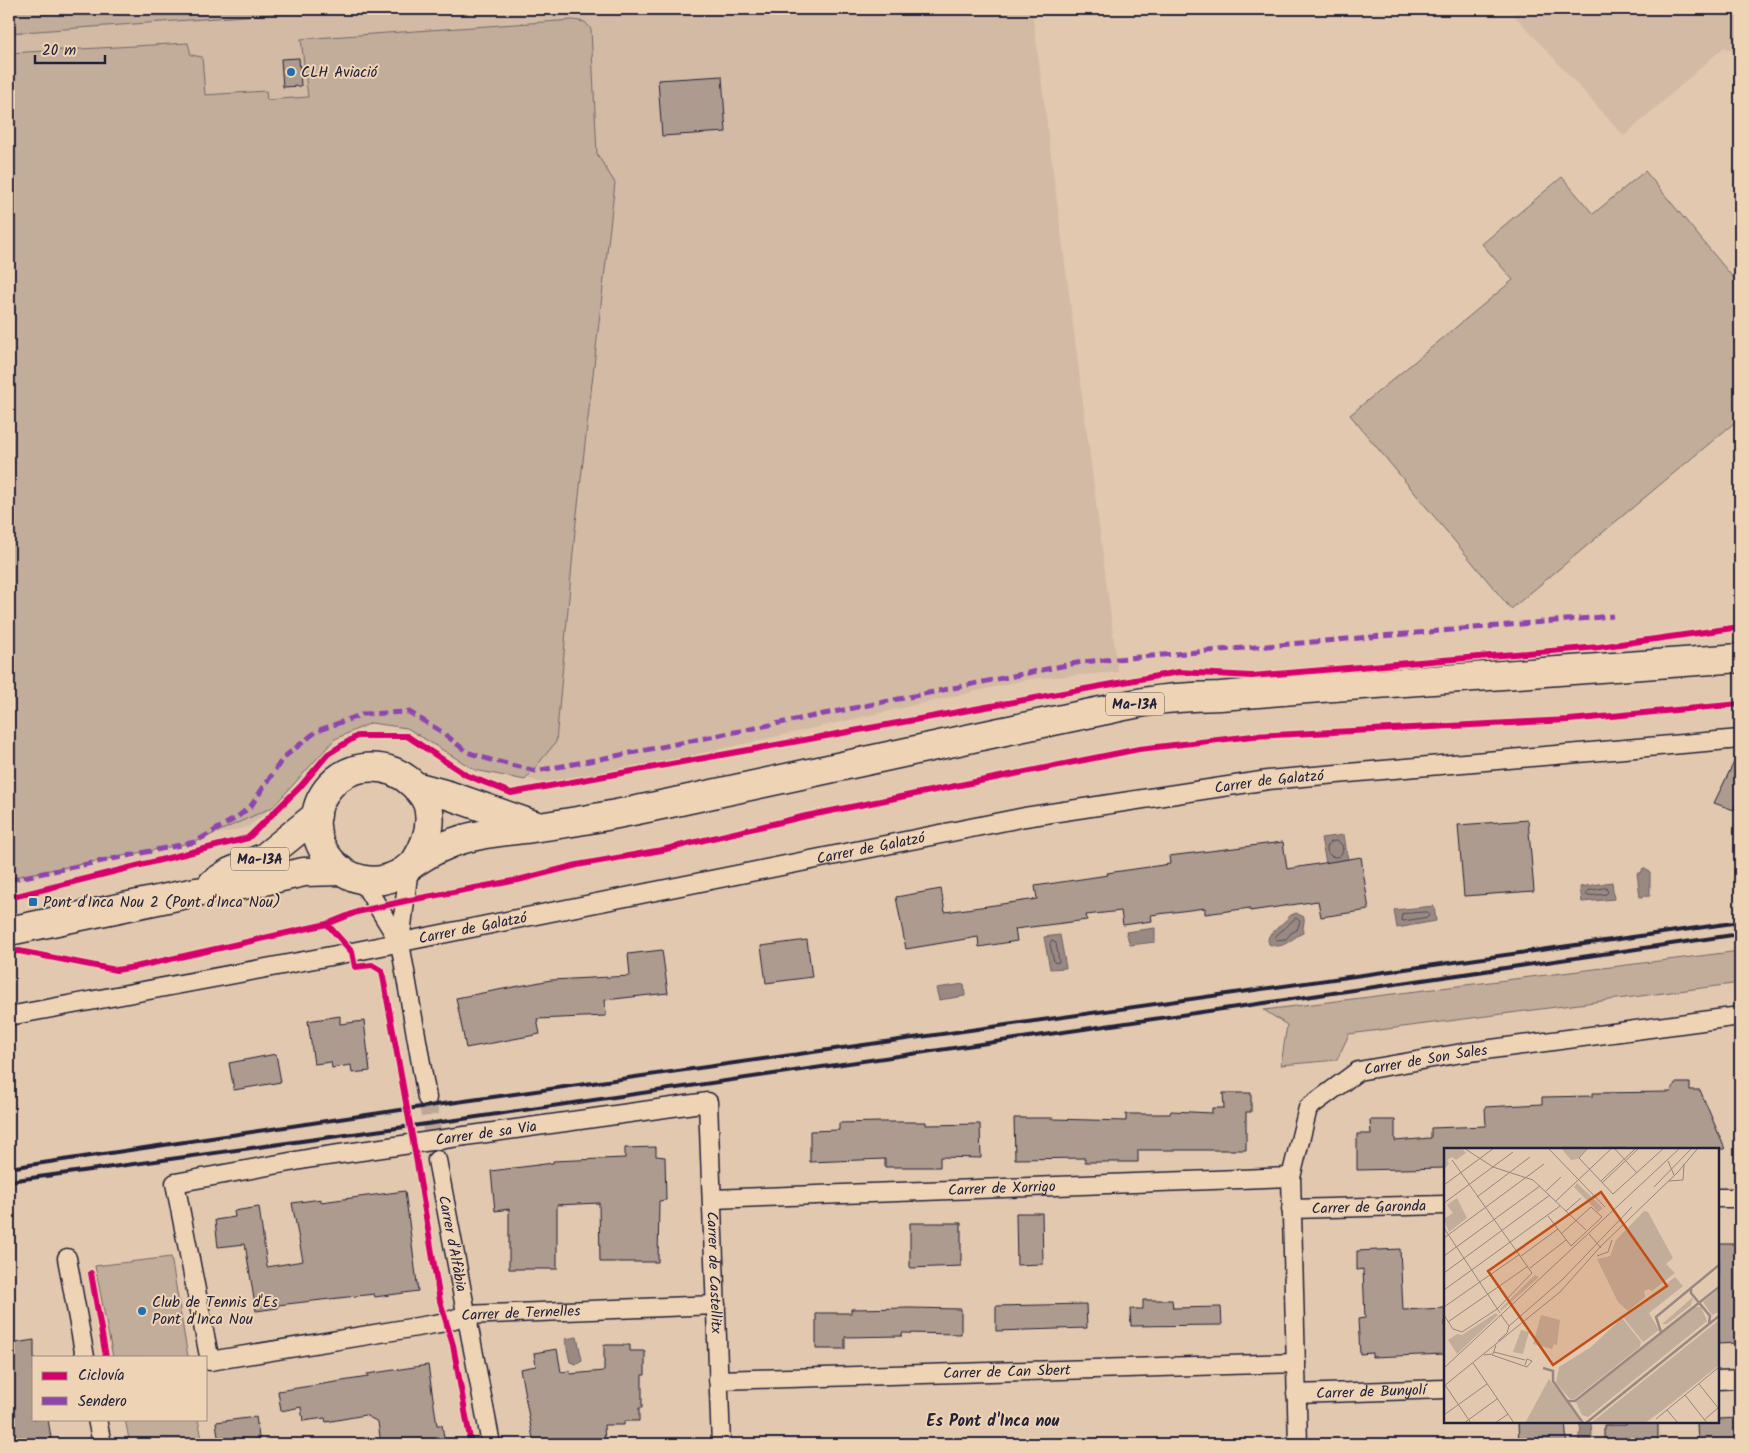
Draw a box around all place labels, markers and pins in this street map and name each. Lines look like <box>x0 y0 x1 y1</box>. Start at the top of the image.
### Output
place label: CLH Aviació <box>301 61 379 85</box>
marker: CLH Aviació <box>285 66 297 78</box>
place label: Pont d'Inca Nou 2 (Pont d'Inca Nou) <box>43 891 280 915</box>
marker: Pont d'Inca Nou 2 (Pont d'Inca Nou) <box>27 896 39 908</box>
place label: Club de Tennis d'Es Pont d'Inca Nou <box>152 1291 278 1332</box>
marker: Club de Tennis d'Es Pont d'Inca Nou <box>136 1305 148 1317</box>

